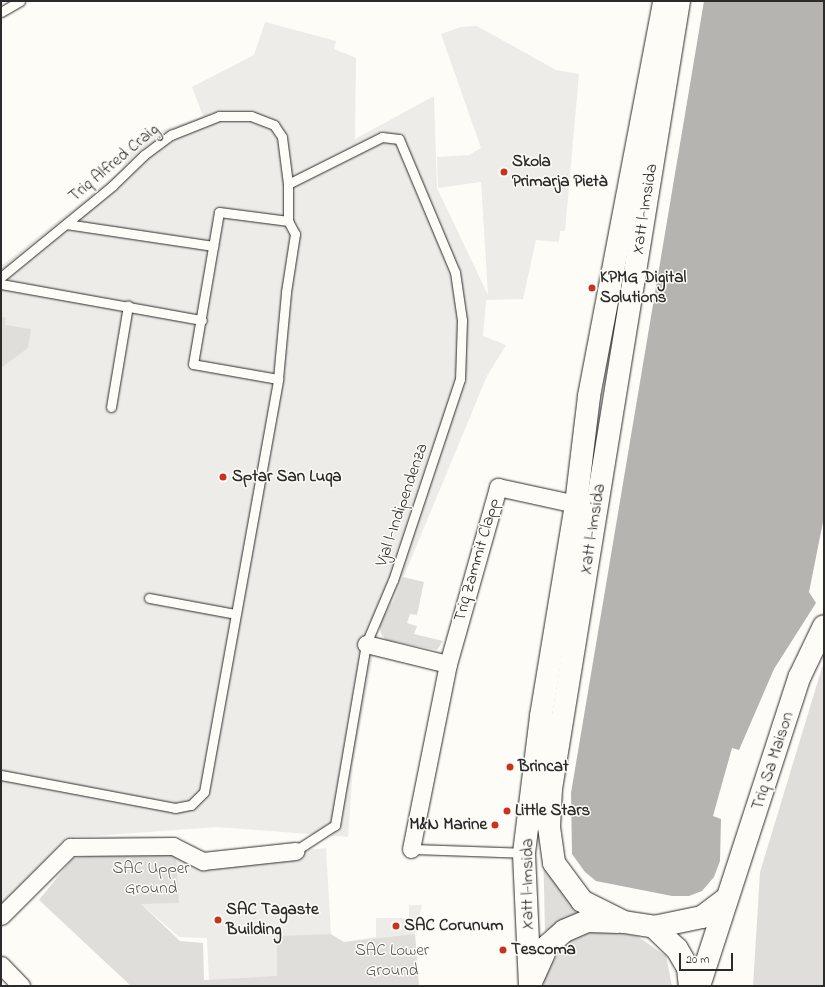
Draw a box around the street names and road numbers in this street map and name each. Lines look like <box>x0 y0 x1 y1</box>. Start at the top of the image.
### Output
street label: Triq Alfred Craig <box>65 119 163 207</box>
street label: Xatt l-Imsida <box>628 162 662 256</box>
street label: Vjal l-Indipendenza <box>371 441 433 569</box>
street label: Xatt l-Imsida <box>576 482 610 576</box>
street label: Triq Zammit Clapp <box>450 496 504 624</box>
street label: Triq Sa Maison <box>748 709 798 813</box>
street label: Xatt l-Imsida <box>518 838 538 930</box>

